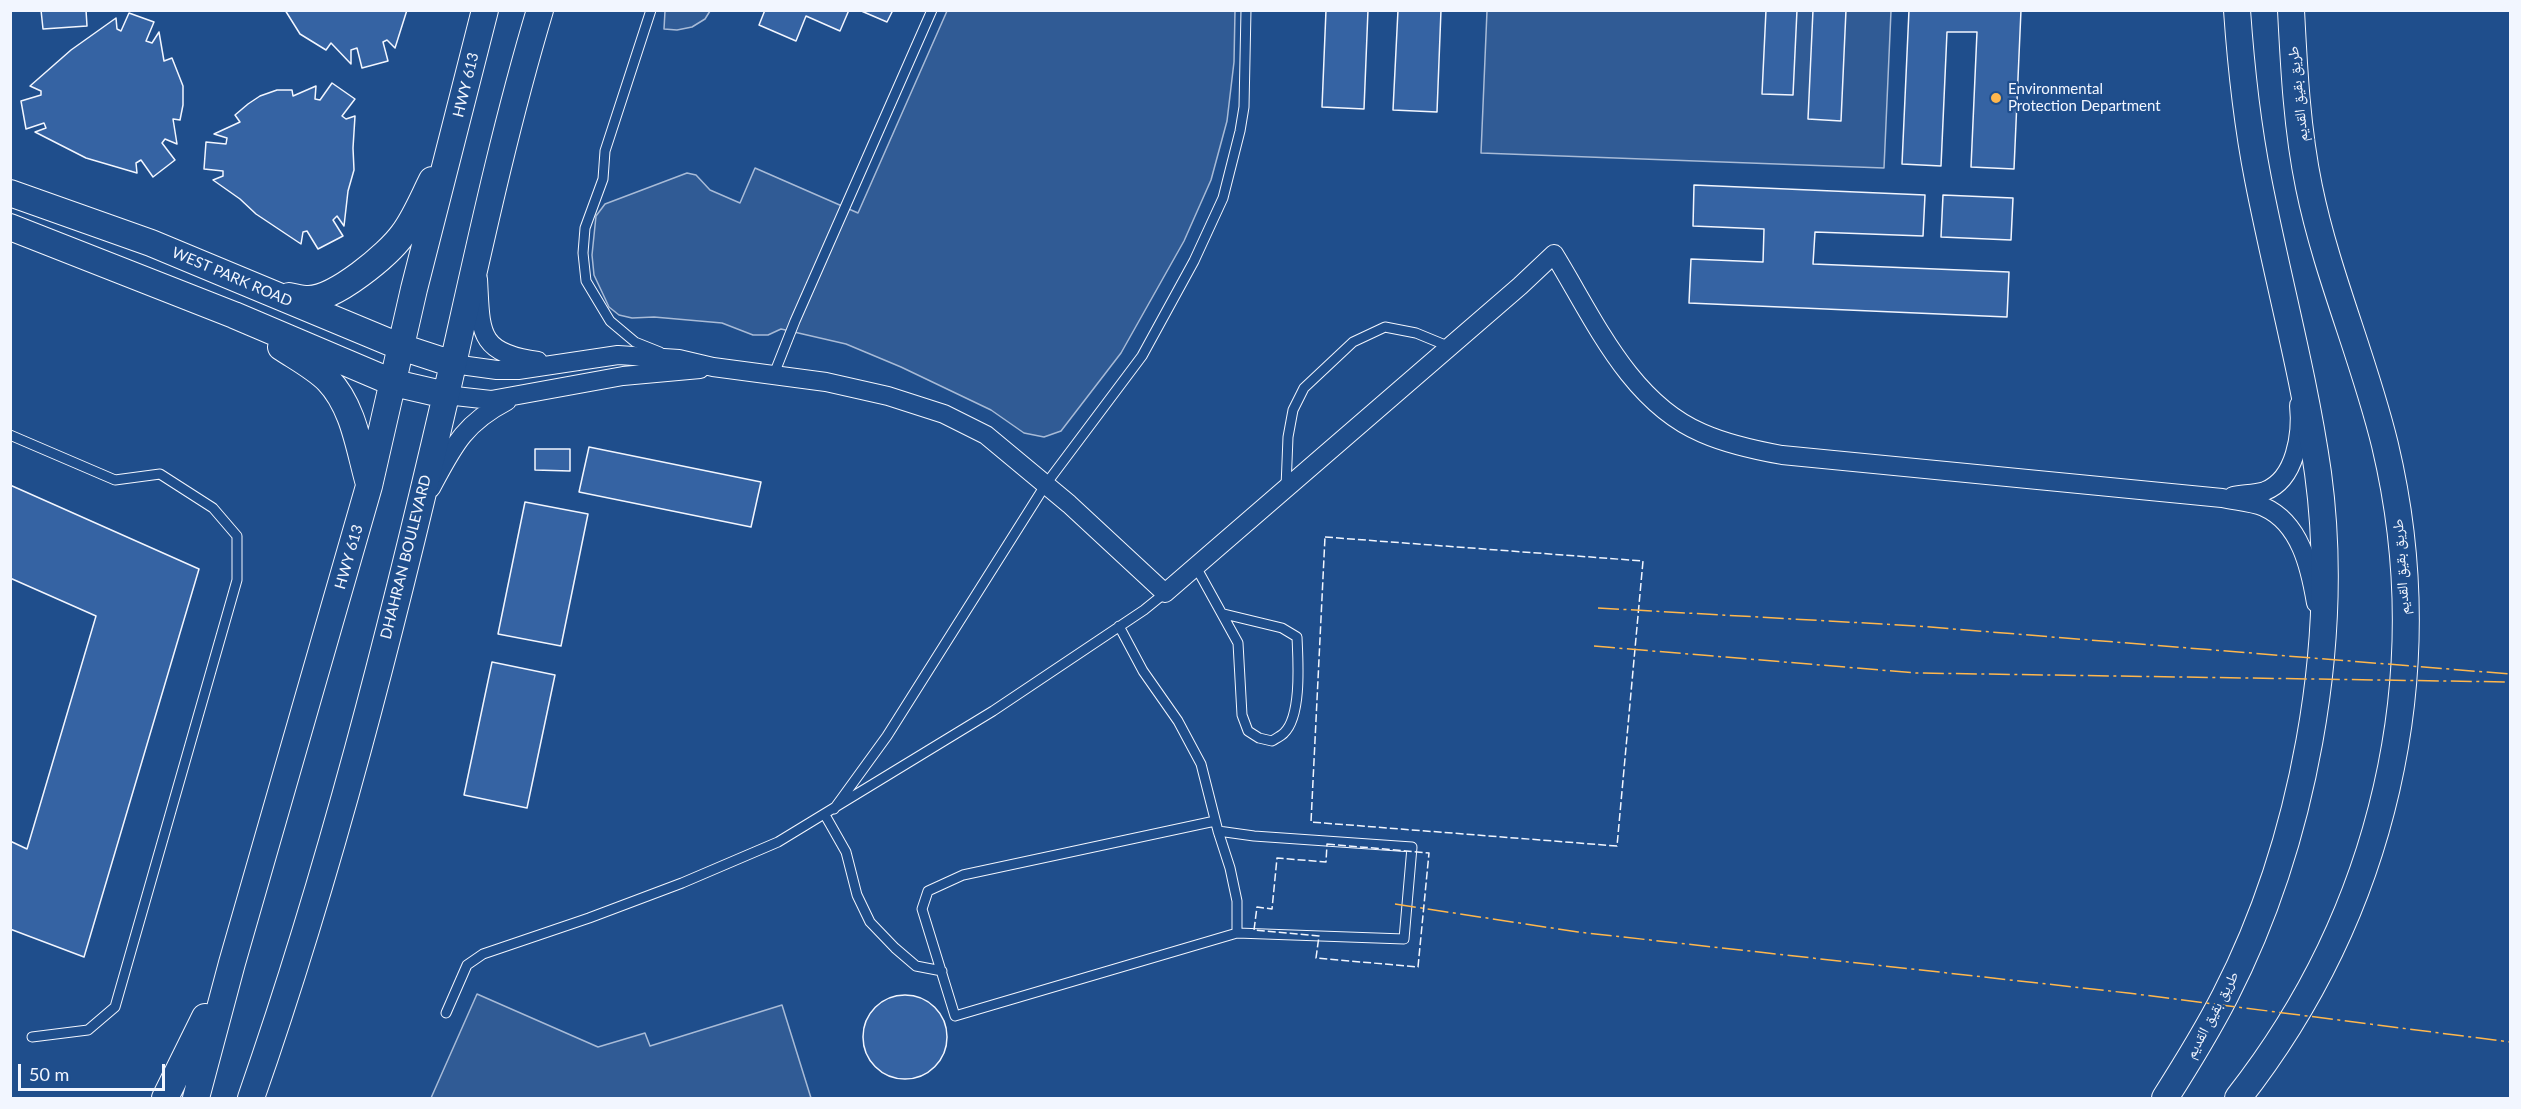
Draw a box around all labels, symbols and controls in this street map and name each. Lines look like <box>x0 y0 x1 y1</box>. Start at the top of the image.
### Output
street label: طريق بقيق القديم <box>2284 45 2312 143</box>
street label: HWY 613 <box>449 51 483 119</box>
place label: Environmental Protection Department <box>2008 80 2161 115</box>
marker: Environmental Protection Department <box>1989 91 2003 105</box>
street label: WEST PARK ROAD <box>169 243 295 311</box>
street label: DHAHRAN BOULEVARD <box>377 473 435 641</box>
street label: طريق بقيق القديم <box>2389 518 2413 616</box>
street label: HWY 613 <box>331 523 367 591</box>
street label: طريق بقيق القديم <box>2181 968 2243 1062</box>
scale bar <box>21 1052 168 1090</box>
text: 50 m <box>29 1063 69 1085</box>

